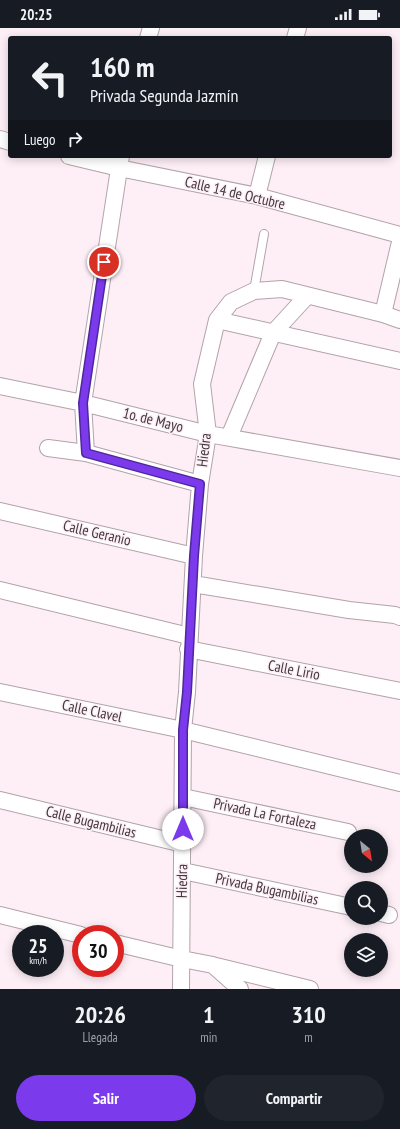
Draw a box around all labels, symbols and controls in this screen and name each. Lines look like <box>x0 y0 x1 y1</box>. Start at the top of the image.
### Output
text: 20:25 <box>20 5 52 24</box>
text: 160 m <box>90 48 154 85</box>
icon: left <box>24 52 76 104</box>
text: Privada Segunda Jazmín <box>90 84 238 107</box>
icon: right <box>64 128 86 150</box>
text: Luego <box>24 130 56 149</box>
street label: Calle 14 de Octubre <box>183 172 287 213</box>
pin <box>87 245 121 279</box>
icon: arrive <box>93 251 115 273</box>
street label: 1o. de Mayo <box>121 403 185 436</box>
street label: Hiedra <box>192 432 215 468</box>
street label: Calle Geranio <box>61 515 133 550</box>
street label: Calle Lirio <box>267 655 322 684</box>
street label: Calle Clavel <box>60 695 124 726</box>
street label: Privada La Fortaleza <box>212 793 318 834</box>
street label: Calle Bugambilias <box>44 801 138 842</box>
position arrow <box>162 808 204 850</box>
north arrow <box>344 829 388 873</box>
map controls <box>344 829 388 977</box>
street label: Hiedra <box>172 864 191 898</box>
street label: Privada Bugambilias <box>214 868 320 909</box>
button: search <box>344 881 388 925</box>
speed limit sign: 30 <box>72 925 124 977</box>
text: 25 <box>28 933 48 959</box>
button: layers <box>344 933 388 977</box>
text: km/h <box>29 954 47 967</box>
text: 20:26 <box>74 999 126 1030</box>
text: 1 <box>203 999 214 1030</box>
text: 310 <box>291 999 326 1030</box>
text: Llegada <box>82 1029 118 1046</box>
text: min <box>200 1029 217 1046</box>
text: m <box>304 1029 313 1046</box>
button: Salir <box>16 1075 196 1121</box>
button: Compartir <box>204 1075 384 1121</box>

